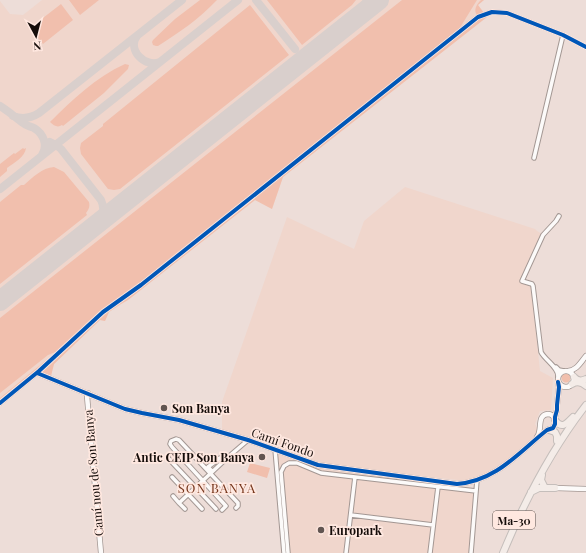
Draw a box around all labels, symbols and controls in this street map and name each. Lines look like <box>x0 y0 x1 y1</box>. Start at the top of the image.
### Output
north arrow <box>16 16 56 56</box>
text: N <box>32 38 42 54</box>
place label: Son Banya <box>172 400 231 416</box>
marker: Son Banya <box>159 403 169 413</box>
street label: Camí nou de Son Banya <box>80 409 106 537</box>
street label: Camí Fondo <box>250 424 317 460</box>
place label: Antic CEIP Son Banya <box>132 449 255 465</box>
marker: Antic CEIP Son Banya <box>257 452 267 462</box>
district label: SON BANYA <box>178 479 256 496</box>
road number: Ma-30 <box>493 511 535 529</box>
place label: Europark <box>329 522 383 538</box>
marker: Europark <box>316 525 326 535</box>

